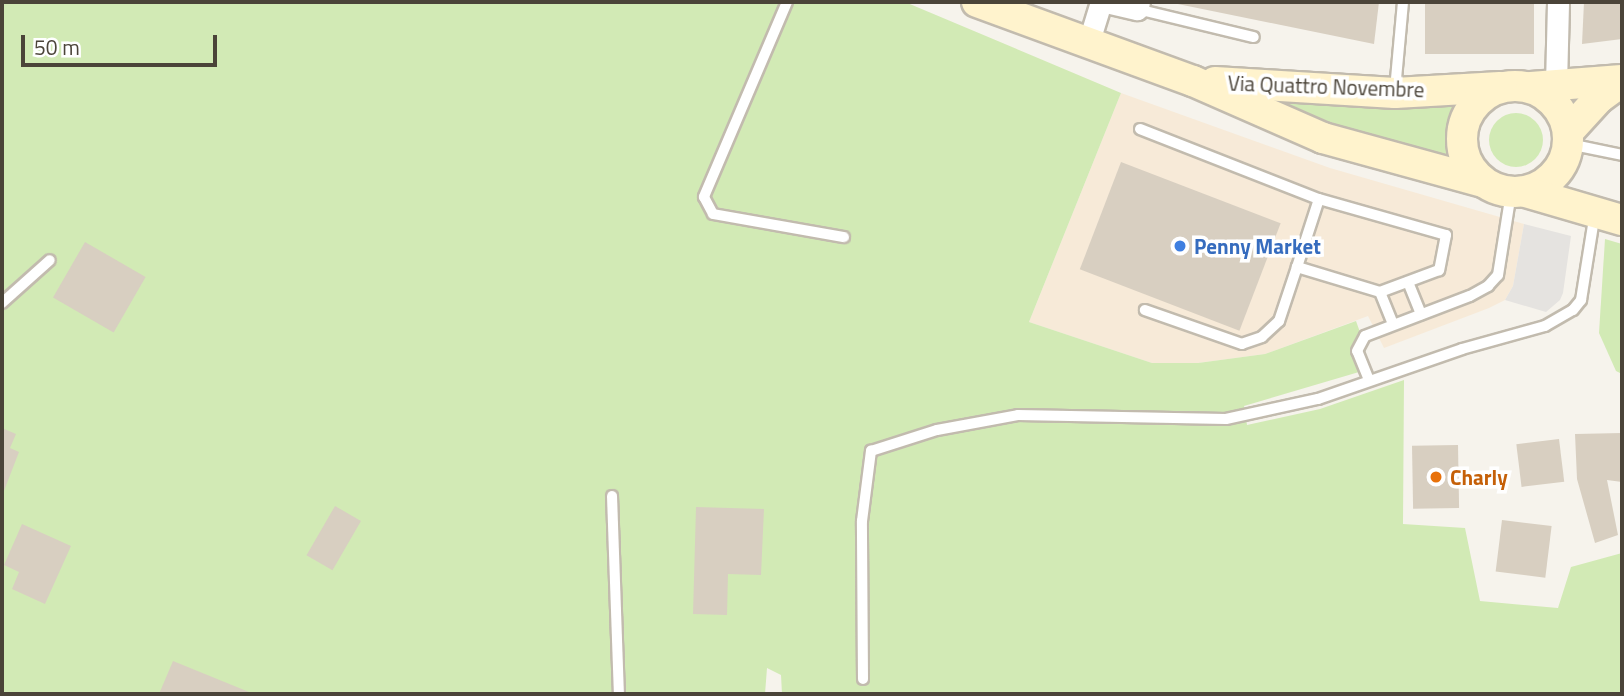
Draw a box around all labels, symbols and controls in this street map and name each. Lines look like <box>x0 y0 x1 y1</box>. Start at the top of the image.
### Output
scale bar <box>24 21 220 65</box>
text: 50 m <box>34 31 80 63</box>
street label: Via Quattro Novembre <box>1227 70 1425 102</box>
place label: Penny Market <box>1194 233 1321 259</box>
marker: Penny Market <box>1172 238 1188 254</box>
place label: Charly <box>1450 464 1508 490</box>
marker: Charly <box>1428 469 1444 485</box>

